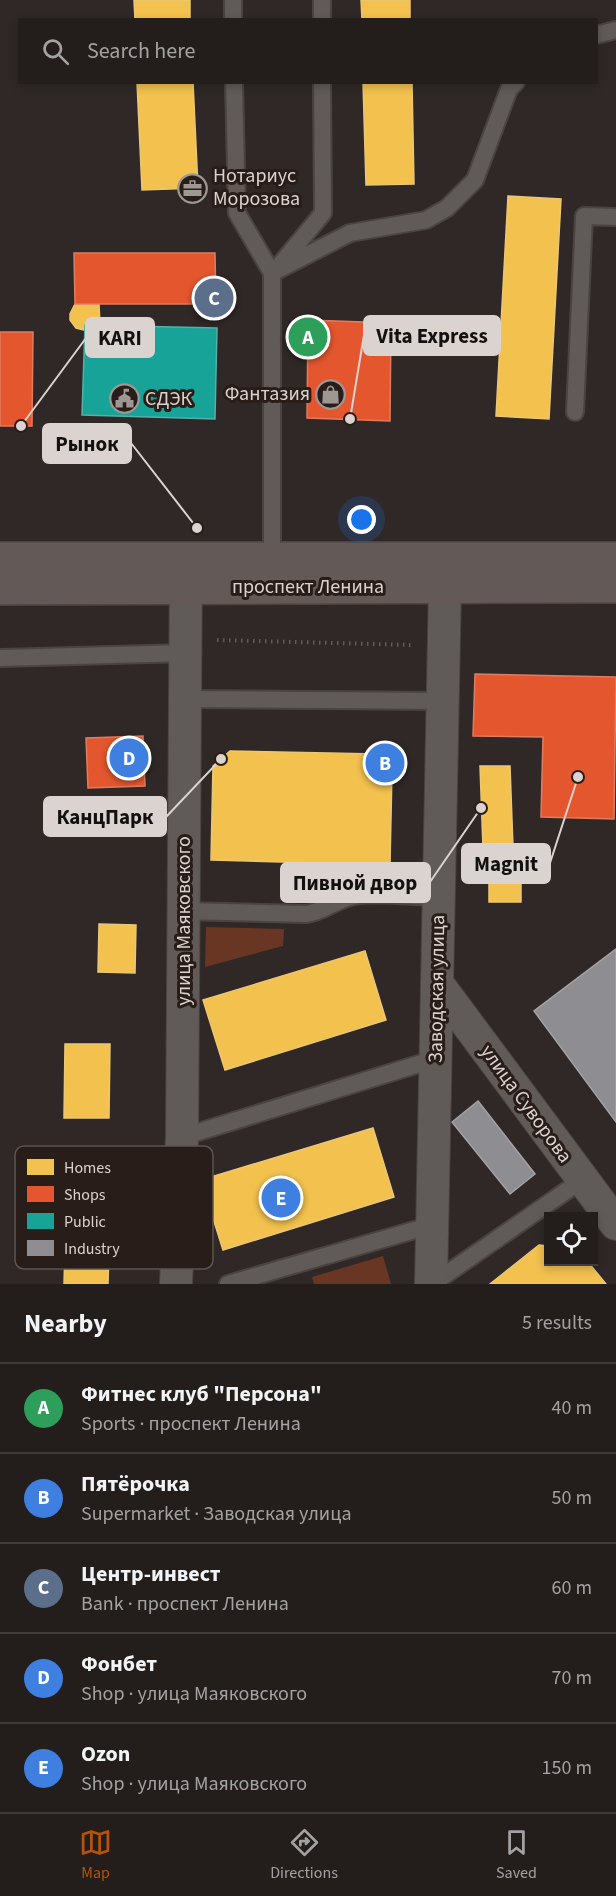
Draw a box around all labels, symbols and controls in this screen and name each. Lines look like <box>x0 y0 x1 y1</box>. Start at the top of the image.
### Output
search box <box>18 18 598 84</box>
icon: search <box>39 35 72 68</box>
text: Search here <box>87 35 195 67</box>
place label: Нотариус Морозова <box>213 162 300 213</box>
office icon: Нотариус Морозова <box>176 172 208 204</box>
pin: C <box>194 276 234 320</box>
pin: A <box>288 314 328 360</box>
callout: Vita Express <box>364 316 500 355</box>
callout: KARI <box>86 318 154 357</box>
text: Vita Express <box>375 321 488 351</box>
text: KARI <box>98 323 142 353</box>
shop icon: Фантазия <box>315 378 347 410</box>
place label: Фантазия <box>225 380 310 408</box>
public building icon: СДЭК <box>108 383 140 415</box>
place label: СДЭК <box>145 385 193 413</box>
callout: Рынок <box>43 424 131 463</box>
text: Рынок <box>55 429 119 459</box>
your location <box>347 505 376 534</box>
street label: проспект Ленина <box>232 573 384 601</box>
pin: D <box>110 736 148 780</box>
pin: B <box>366 740 404 786</box>
callout: КанцПарк <box>44 797 166 836</box>
text: КанцПарк <box>56 802 154 832</box>
street label: улица Маяковского <box>170 836 198 1006</box>
callout: Magnit <box>462 844 550 883</box>
text: Magnit <box>474 849 538 879</box>
callout: Пивной двор <box>281 863 430 902</box>
text: Пивной двор <box>293 868 417 898</box>
street label: Заводская улица <box>422 915 452 1063</box>
street label: улица Суворова <box>474 1039 578 1169</box>
legend <box>15 1146 213 1269</box>
text: Homes <box>64 1157 111 1179</box>
pin: E <box>262 1176 300 1220</box>
text: Shops <box>64 1184 106 1206</box>
text: Public <box>64 1211 106 1233</box>
map controls <box>544 1212 598 1266</box>
button: locate <box>544 1212 598 1266</box>
text: Industry <box>64 1238 120 1260</box>
text: Nearby <box>24 1305 107 1342</box>
text: 5 results <box>522 1309 592 1337</box>
text: Фитнес клуб "Персона" <box>81 1378 322 1410</box>
text: A <box>38 1394 49 1422</box>
text: 40 m <box>552 1394 592 1422</box>
text: Sports · проспект Ленина <box>81 1410 301 1438</box>
text: Пятёрочка <box>81 1468 190 1500</box>
text: B <box>37 1484 50 1512</box>
text: 50 m <box>552 1484 592 1512</box>
text: Supermarket · Заводская улица <box>81 1500 351 1528</box>
text: Центр-инвест <box>81 1558 221 1590</box>
text: C <box>38 1574 49 1602</box>
text: 60 m <box>552 1574 592 1602</box>
text: Bank · проспект Ленина <box>81 1590 289 1618</box>
text: Фонбет <box>81 1648 157 1680</box>
text: D <box>37 1664 50 1692</box>
text: 70 m <box>552 1664 592 1692</box>
text: Shop · улица Маяковского <box>81 1680 307 1708</box>
text: Ozon <box>81 1738 130 1770</box>
text: E <box>38 1754 49 1782</box>
text: 150 m <box>542 1754 592 1782</box>
text: Shop · улица Маяковского <box>81 1770 307 1798</box>
tab: Map <box>79 1826 112 1884</box>
tab: Directions <box>270 1826 338 1884</box>
tab: Saved <box>496 1826 537 1884</box>

